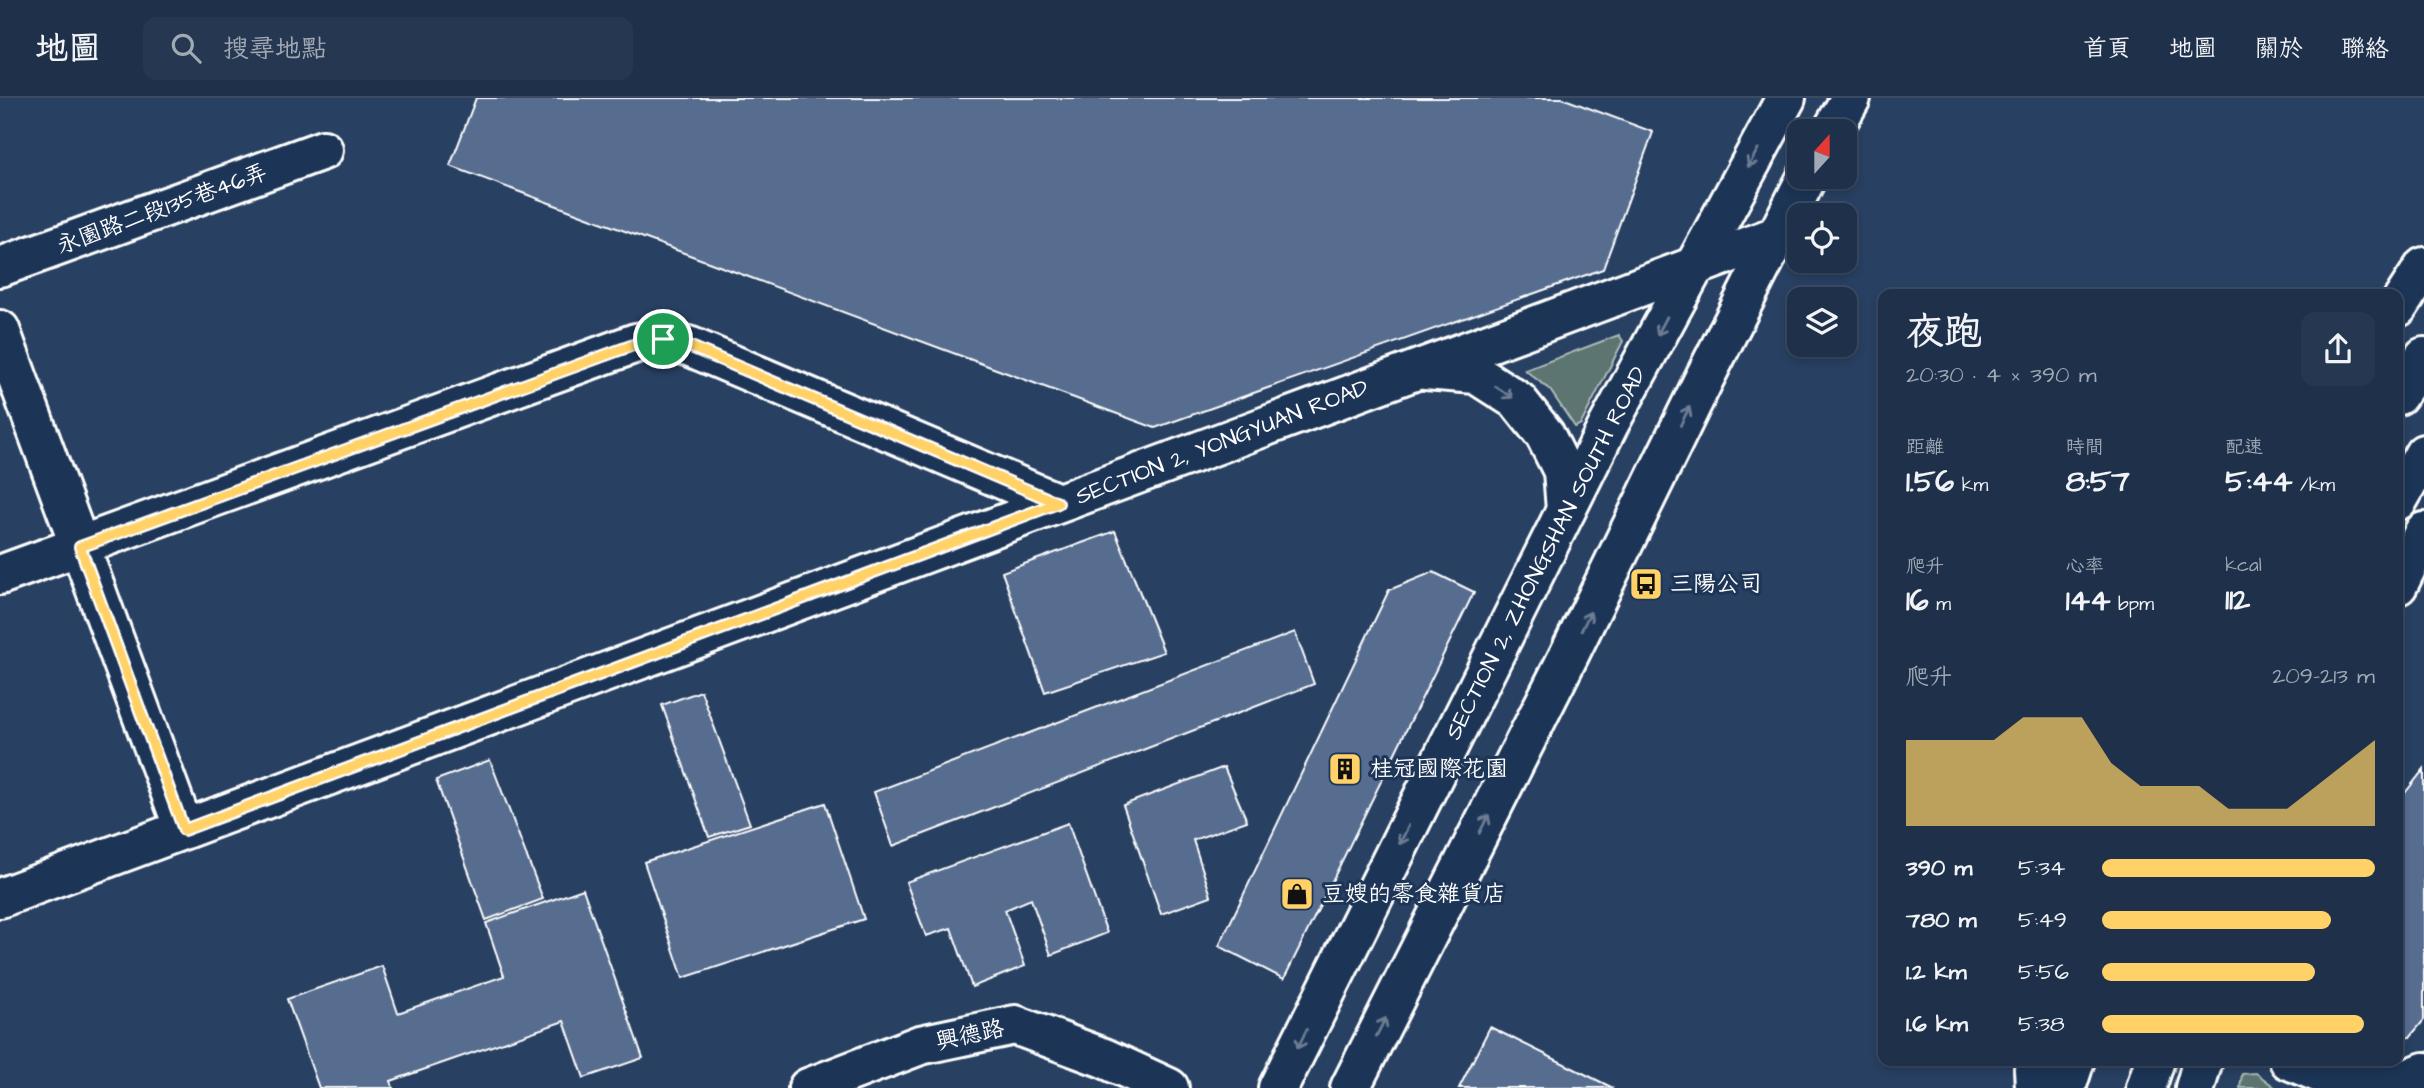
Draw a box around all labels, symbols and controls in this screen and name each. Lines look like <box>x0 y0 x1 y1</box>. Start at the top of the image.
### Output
search box <box>143 17 633 80</box>
text: 地圖 <box>35 26 101 72</box>
icon: search <box>167 29 205 67</box>
text: 搜尋地點 <box>223 31 327 67</box>
text: 首頁 <box>2083 32 2131 66</box>
text: 地圖 <box>2169 32 2217 66</box>
text: 關於 <box>2255 32 2303 66</box>
text: 聯絡 <box>2341 32 2389 66</box>
north arrow <box>1787 119 1857 189</box>
map controls <box>1787 119 1857 357</box>
one-way arrow <box>1746 147 1759 168</box>
street label: 永園路二段135巷46弄 <box>52 156 272 262</box>
button: locate <box>1787 203 1857 273</box>
button: layers <box>1787 287 1857 357</box>
text: 夜跑 <box>1906 307 1982 359</box>
pin <box>633 309 693 369</box>
button: share <box>2301 312 2375 386</box>
one-way arrow <box>1655 315 1668 336</box>
icon: arrive <box>644 320 682 358</box>
text: 20:30 · 4 × 390 m <box>1906 359 2097 391</box>
street label: SECTION 2, ZHONGSHAN SOUTH ROAD <box>1438 361 1654 745</box>
street label: SECTION 2, YONGYUAN ROAD <box>1071 371 1373 513</box>
one-way arrow <box>1493 386 1513 400</box>
one-way arrow <box>1679 406 1693 427</box>
text: 距離 <box>1906 434 1944 461</box>
text: 時間 <box>2066 434 2104 461</box>
text: 配速 <box>2225 434 2263 461</box>
text: 1.56 <box>1906 461 1954 503</box>
text: 8:57 <box>2066 461 2130 503</box>
text: 5:44 <box>2225 461 2292 503</box>
text: km <box>1954 472 1988 499</box>
text: /km <box>2292 472 2335 499</box>
text: kcal <box>2225 552 2262 579</box>
text: 爬升 <box>1906 553 1944 580</box>
text: 心率 <box>2066 553 2104 580</box>
bus stop icon: 三陽公司 <box>1627 565 1665 603</box>
place label: 三陽公司 <box>1670 568 1762 600</box>
text: 112 <box>2225 579 2250 621</box>
text: 16 <box>1906 580 1929 622</box>
text: 144 <box>2066 580 2110 622</box>
text: m <box>1929 591 1951 618</box>
text: bpm <box>2110 591 2154 618</box>
one-way arrow <box>1580 611 1593 632</box>
text: 209–213 m <box>2272 660 2375 692</box>
text: 爬升 <box>1906 661 1952 693</box>
building icon: 桂冠國際花園 <box>1326 750 1364 788</box>
place label: 桂冠國際花園 <box>1370 753 1508 785</box>
one-way arrow <box>1477 814 1491 835</box>
one-way arrow <box>1396 824 1410 845</box>
text: 390 m <box>1906 852 1972 884</box>
text: 5:34 <box>2018 852 2065 884</box>
shop icon: 豆嫂的零食雜貨店 <box>1278 875 1316 913</box>
place label: 豆嫂的零食雜貨店 <box>1322 878 1506 910</box>
text: 780 m <box>1906 904 1977 936</box>
text: 5:49 <box>2018 904 2067 936</box>
text: 1.2 km <box>1906 956 1967 988</box>
text: 5:56 <box>2018 956 2069 988</box>
text: 1.6 km <box>1906 1008 1968 1040</box>
text: 5:38 <box>2018 1008 2065 1040</box>
street label: 興德路 <box>933 1012 1007 1058</box>
one-way arrow <box>1375 1017 1389 1038</box>
one-way arrow <box>1295 1028 1309 1049</box>

